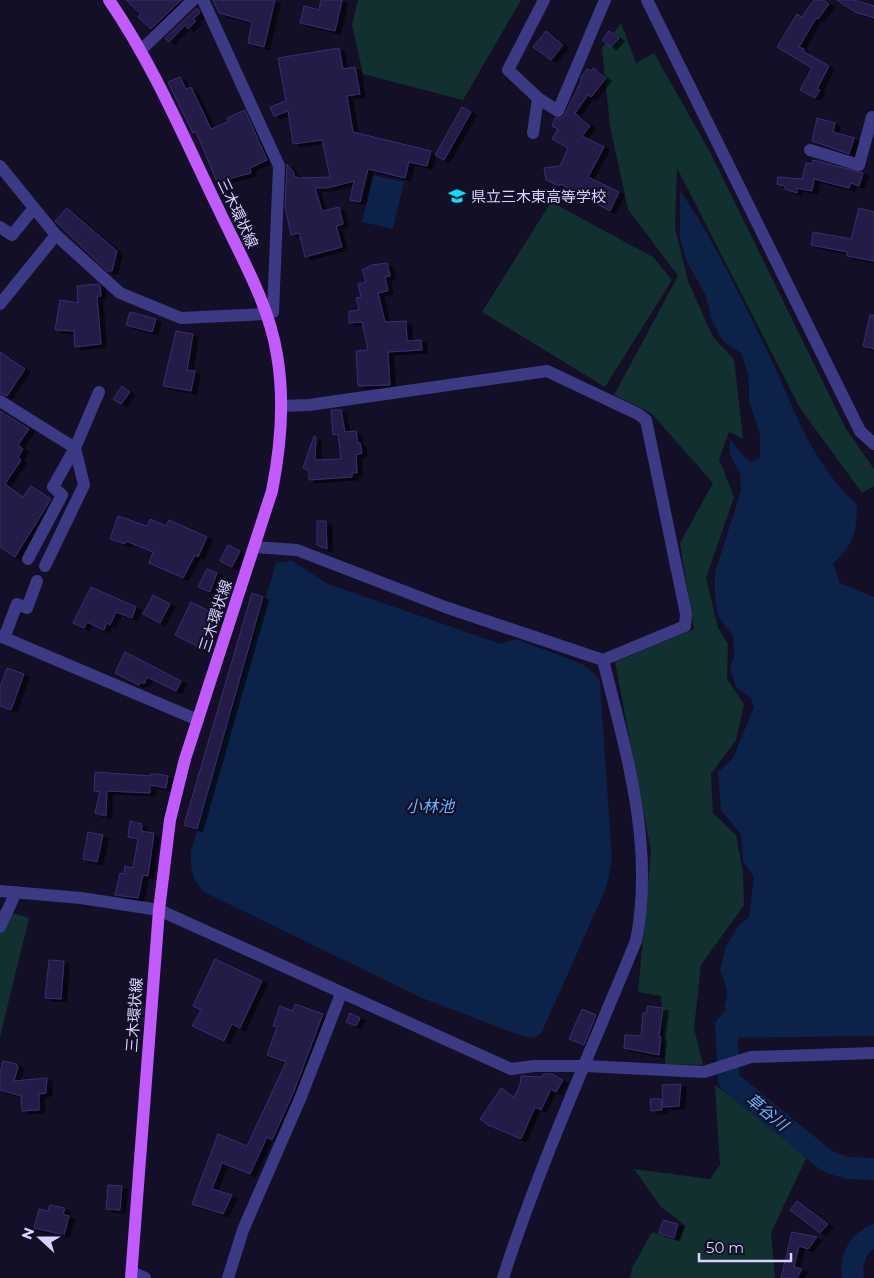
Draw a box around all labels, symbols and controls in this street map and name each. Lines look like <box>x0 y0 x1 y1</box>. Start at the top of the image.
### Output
street label: 三木環状線 <box>214 175 262 251</box>
school or university icon: 県立三木東高等学校 <box>447 186 467 206</box>
place label: 県立三木東高等学校 <box>471 187 606 206</box>
street label: 三木環状線 <box>194 577 236 655</box>
water label: 小林池 <box>406 797 456 816</box>
street label: 三木環状線 <box>122 977 146 1053</box>
water label: 草谷川 <box>742 1090 793 1136</box>
north arrow <box>15 1213 65 1263</box>
text: N <box>17 1225 38 1242</box>
scale bar <box>699 1230 792 1262</box>
text: 50 m <box>706 1238 744 1257</box>

